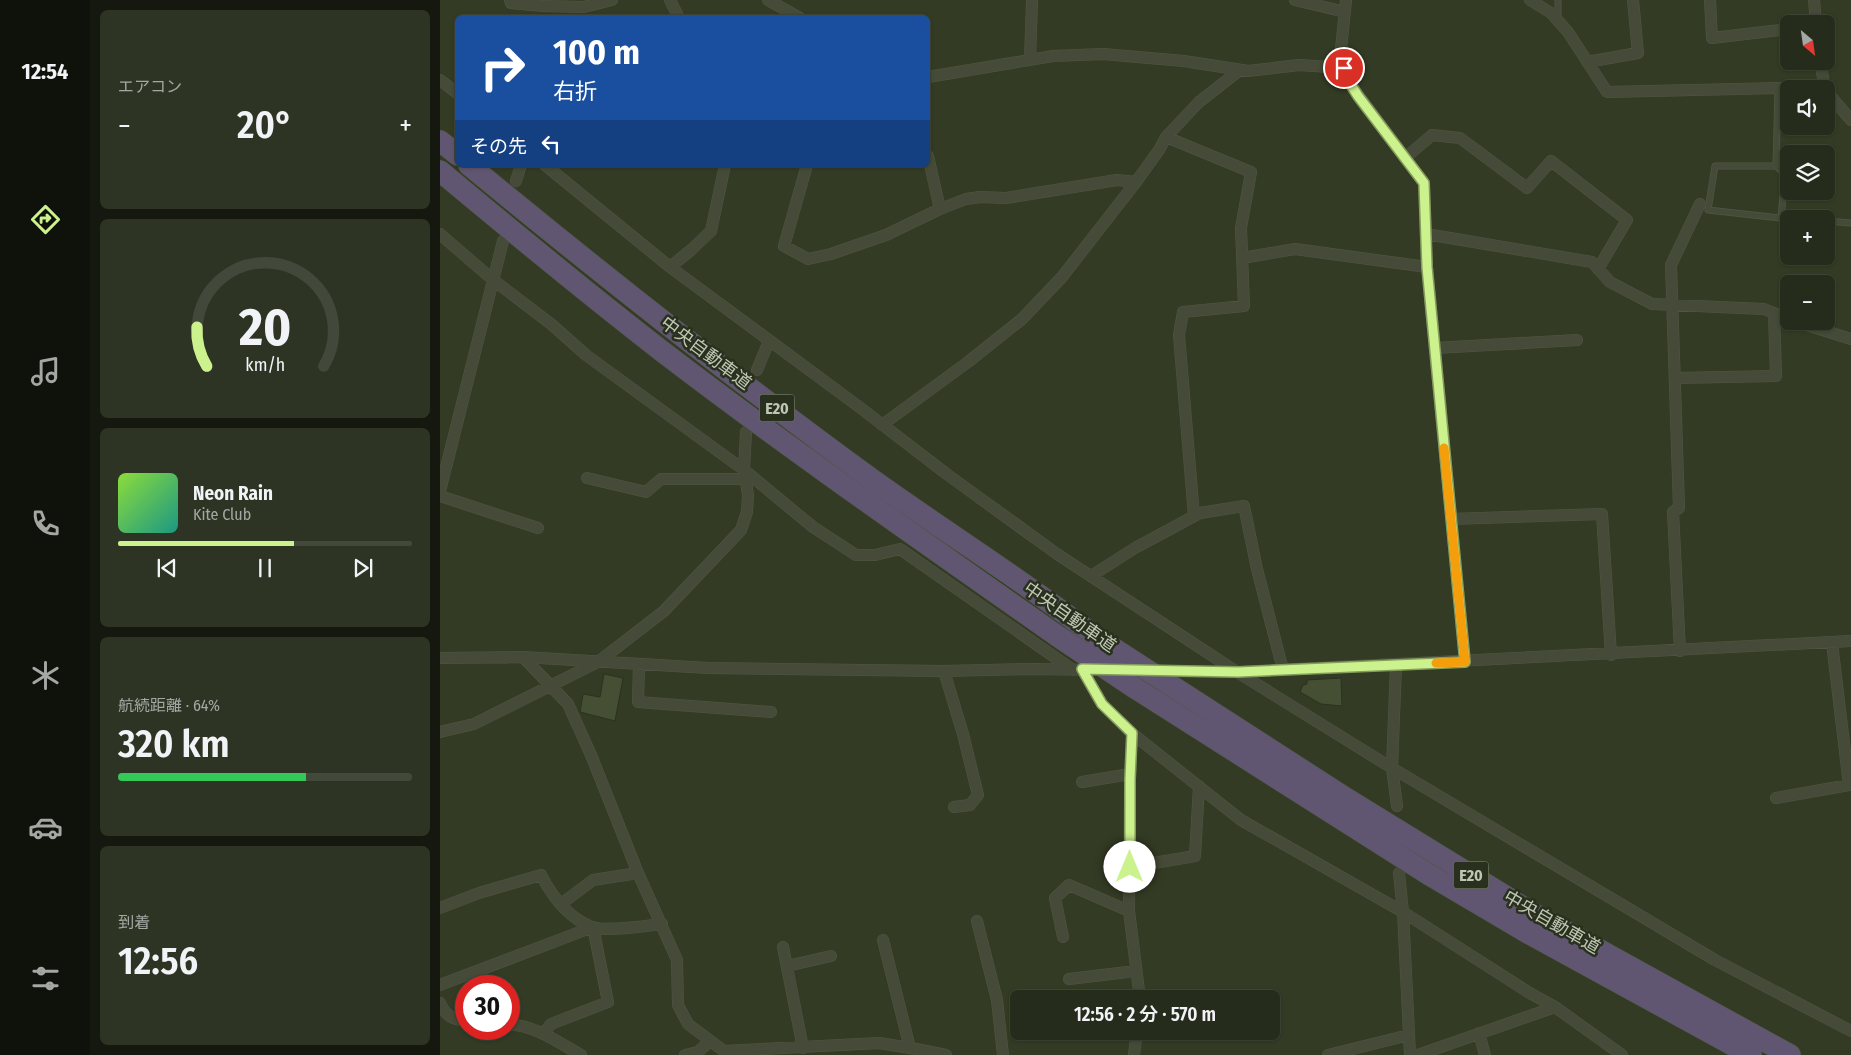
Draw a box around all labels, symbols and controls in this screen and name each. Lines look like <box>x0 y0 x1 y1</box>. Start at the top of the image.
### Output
north arrow <box>1780 15 1835 70</box>
map controls <box>1780 15 1835 330</box>
text: 100 m <box>553 31 640 73</box>
icon: right <box>470 35 535 100</box>
pin <box>1323 47 1365 89</box>
icon: arrive <box>1330 54 1358 82</box>
text: 12:54 <box>22 58 68 85</box>
text: エアコン <box>118 77 182 96</box>
text: 右折 <box>553 78 597 105</box>
button: sound <box>1780 80 1835 135</box>
text: 20° <box>237 102 293 148</box>
text: − <box>118 109 131 142</box>
text: + <box>399 109 412 142</box>
icon: left <box>537 130 565 158</box>
text: その先 <box>470 135 527 158</box>
button: layers <box>1780 145 1835 200</box>
icon: directions <box>28 202 63 237</box>
button: + <box>1780 210 1835 265</box>
button: − <box>1780 275 1835 330</box>
text: 20 <box>238 296 291 359</box>
street label: 中央自動車道 <box>656 312 756 394</box>
icon: music <box>28 354 63 389</box>
text: km/h <box>245 354 285 376</box>
road number: E20 <box>760 394 794 422</box>
text: Neon Rain <box>193 482 273 505</box>
text: Kite Club <box>193 505 251 524</box>
icon: phone <box>28 506 63 541</box>
icon: previous <box>153 554 181 582</box>
icon: pause <box>251 554 279 582</box>
icon: next <box>349 554 377 582</box>
street label: 中央自動車道 <box>1019 577 1121 657</box>
icon: climate <box>28 658 63 693</box>
text: 航続距離 · 64% <box>118 696 220 715</box>
text: 320 km <box>118 721 230 767</box>
icon: car <box>28 810 63 845</box>
position arrow <box>1103 840 1155 892</box>
road number: E20 <box>1454 862 1488 888</box>
street label: 中央自動車道 <box>1500 885 1604 959</box>
text: 到着 <box>118 913 150 932</box>
text: 12:56 <box>118 938 198 984</box>
icon: filters <box>28 961 63 996</box>
speed limit sign: 30 <box>455 975 520 1040</box>
text: 12:56 · 2 分 · 570 m <box>1074 1003 1216 1026</box>

